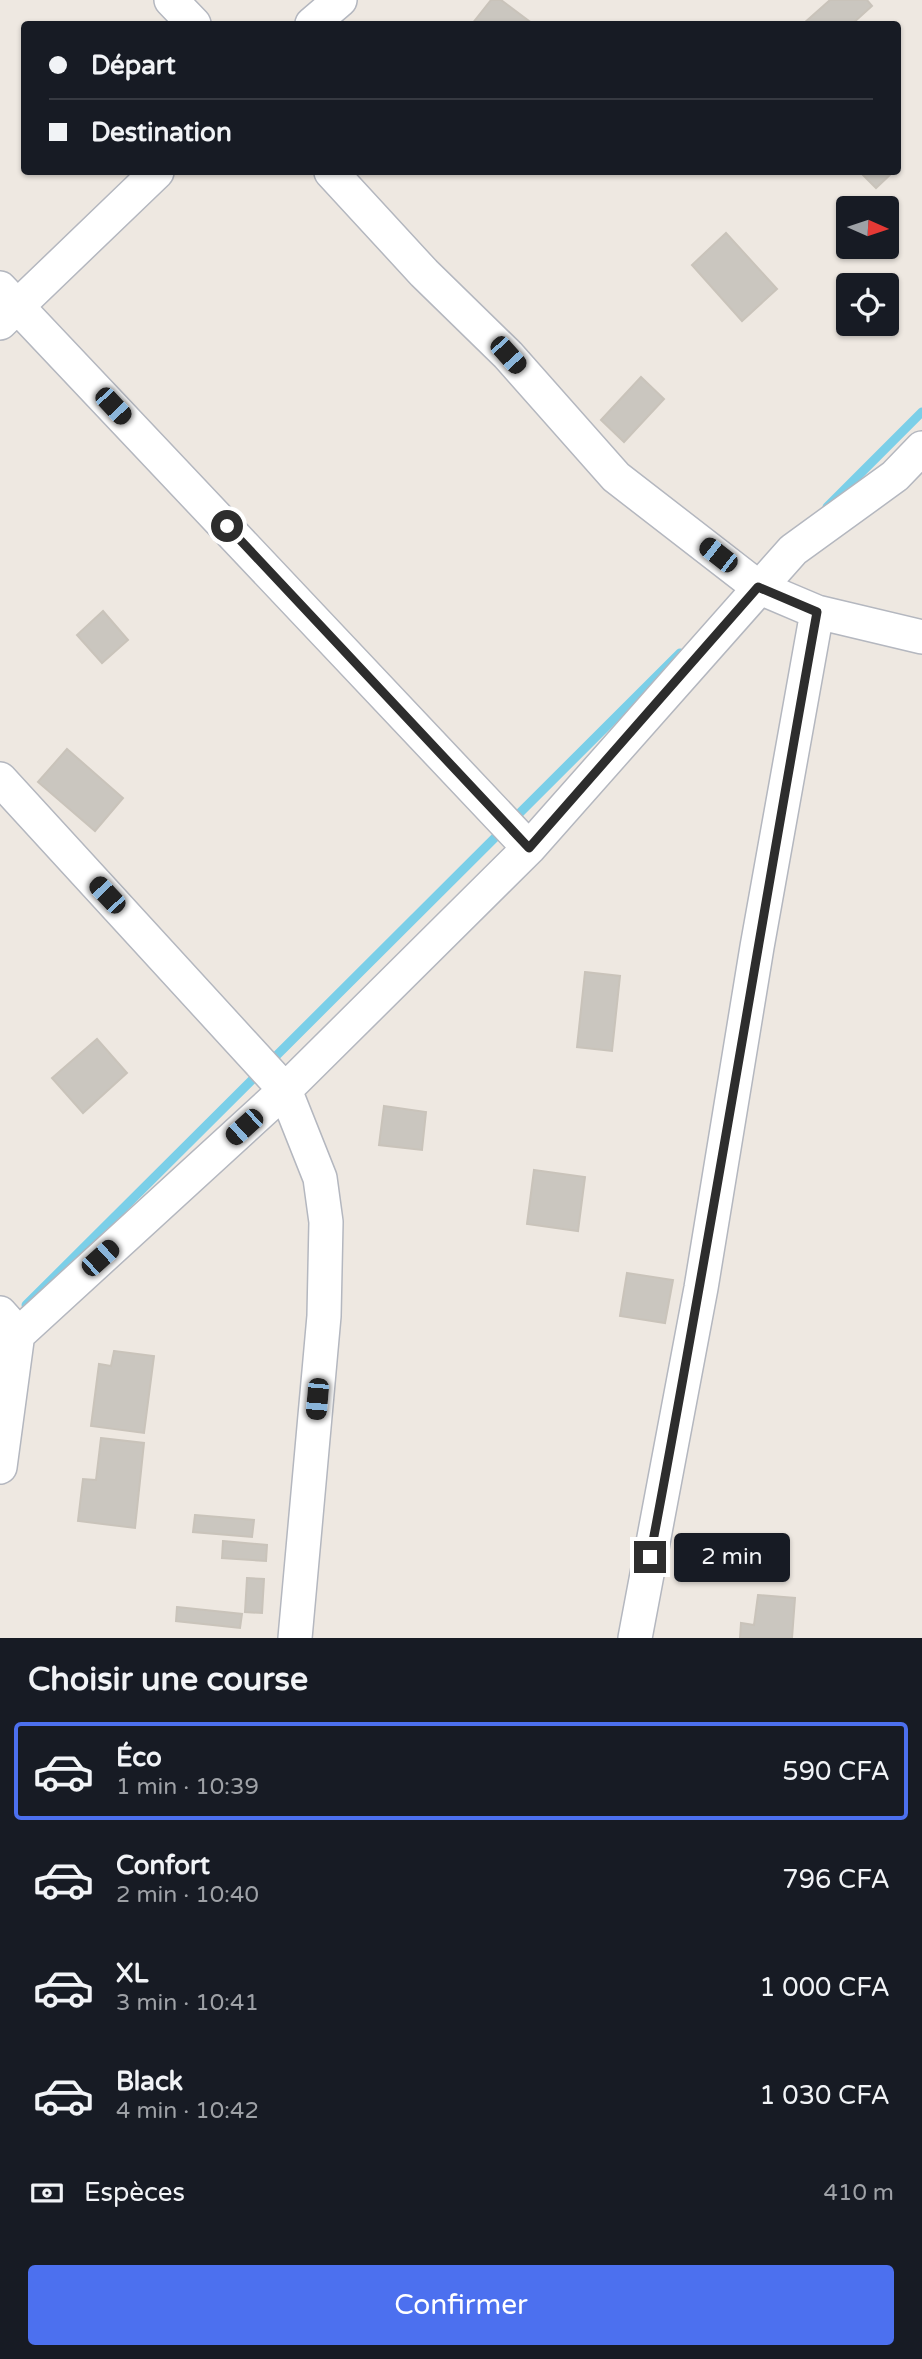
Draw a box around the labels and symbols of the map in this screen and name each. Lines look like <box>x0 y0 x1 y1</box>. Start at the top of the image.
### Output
north arrow <box>836 196 900 259</box>
car <box>487 332 530 378</box>
car <box>91 383 136 429</box>
route start <box>211 510 243 542</box>
car <box>695 534 742 576</box>
car <box>85 872 130 918</box>
car <box>222 1105 267 1149</box>
car <box>78 1236 123 1280</box>
car <box>305 1377 330 1421</box>
callout: 2 min <box>674 1532 790 1582</box>
route end <box>634 1541 666 1573</box>

